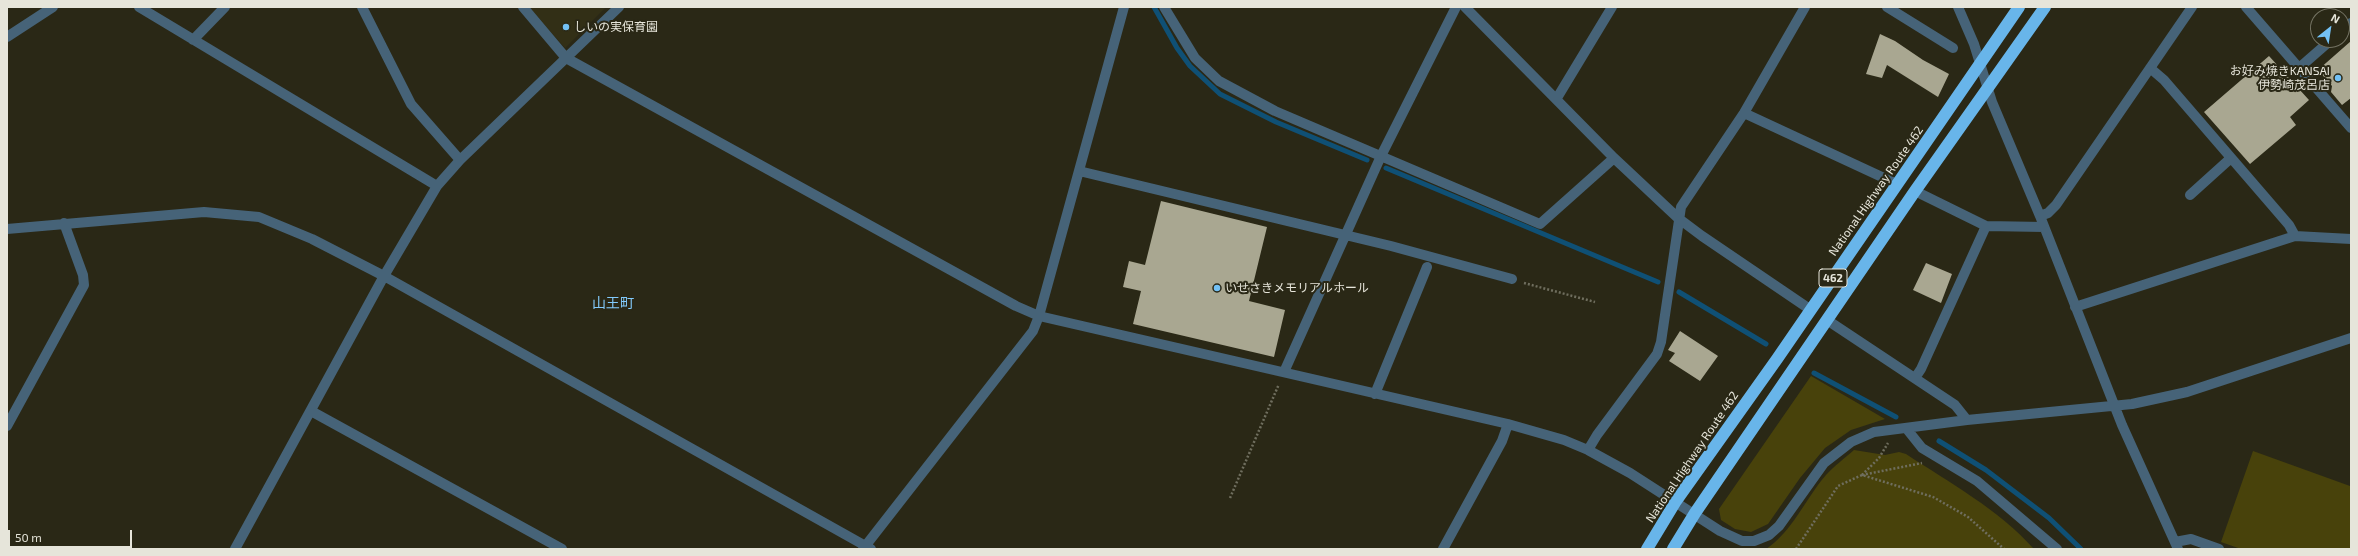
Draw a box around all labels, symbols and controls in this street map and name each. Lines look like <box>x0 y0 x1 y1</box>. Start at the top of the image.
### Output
north arrow <box>2310 8 2350 48</box>
text: N <box>2329 10 2342 26</box>
place label: しいの実保育園 <box>574 20 658 34</box>
marker: しいの実保育園 <box>561 22 571 32</box>
place label: お好み焼きKANSAI 伊勢崎茂呂店 <box>2230 64 2330 92</box>
marker: お好み焼きKANSAI 伊勢崎茂呂店 <box>2333 73 2343 83</box>
street label: National Highway Route 462 <box>1826 123 1926 259</box>
road number: 462 <box>1819 269 1847 287</box>
place label: いせさきメモリアルホール <box>1225 281 1369 295</box>
marker: いせさきメモリアルホール <box>1212 283 1222 293</box>
district label: 山王町 <box>592 295 634 311</box>
street label: National Highway Route 462 <box>1643 389 1741 525</box>
scale bar <box>10 522 134 548</box>
text: 50 m <box>15 530 42 544</box>

